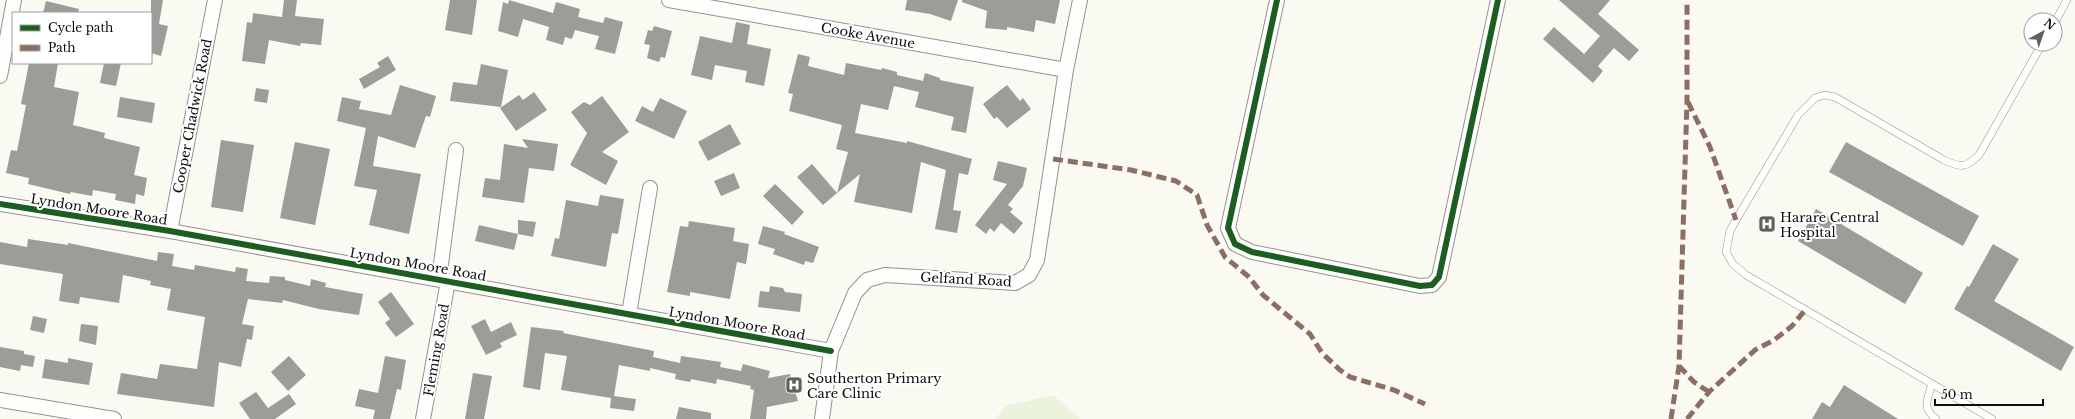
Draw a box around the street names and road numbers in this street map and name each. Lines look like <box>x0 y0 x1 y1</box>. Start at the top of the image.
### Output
street label: Cooke Avenue <box>820 19 916 52</box>
street label: Cooper Chadwick Road <box>169 37 216 195</box>
street label: Lyndon Moore Road <box>29 190 169 229</box>
street label: Lyndon Moore Road <box>348 244 488 285</box>
street label: Gelfand Road <box>920 269 1012 290</box>
street label: Fleming Road <box>420 302 453 398</box>
street label: Lyndon Moore Road <box>667 303 807 344</box>

